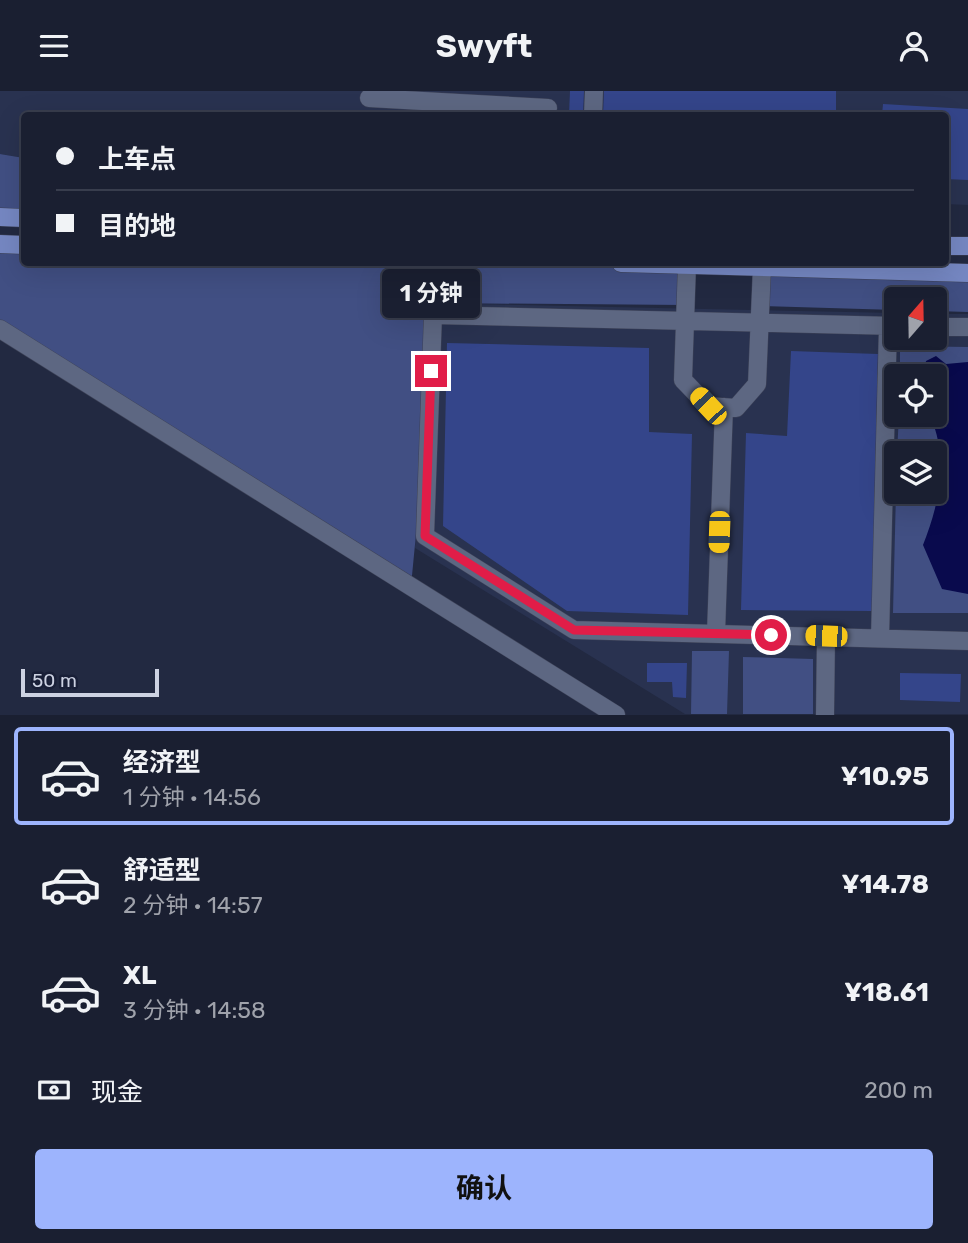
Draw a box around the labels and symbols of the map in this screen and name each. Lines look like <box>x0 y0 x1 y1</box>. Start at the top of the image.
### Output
callout: 1 分钟 <box>382 269 480 319</box>
north arrow <box>884 287 947 350</box>
route end <box>415 355 447 387</box>
car <box>686 383 731 429</box>
car <box>708 511 731 553</box>
route start <box>755 619 787 651</box>
car <box>805 625 848 647</box>
scale bar <box>21 666 159 697</box>

